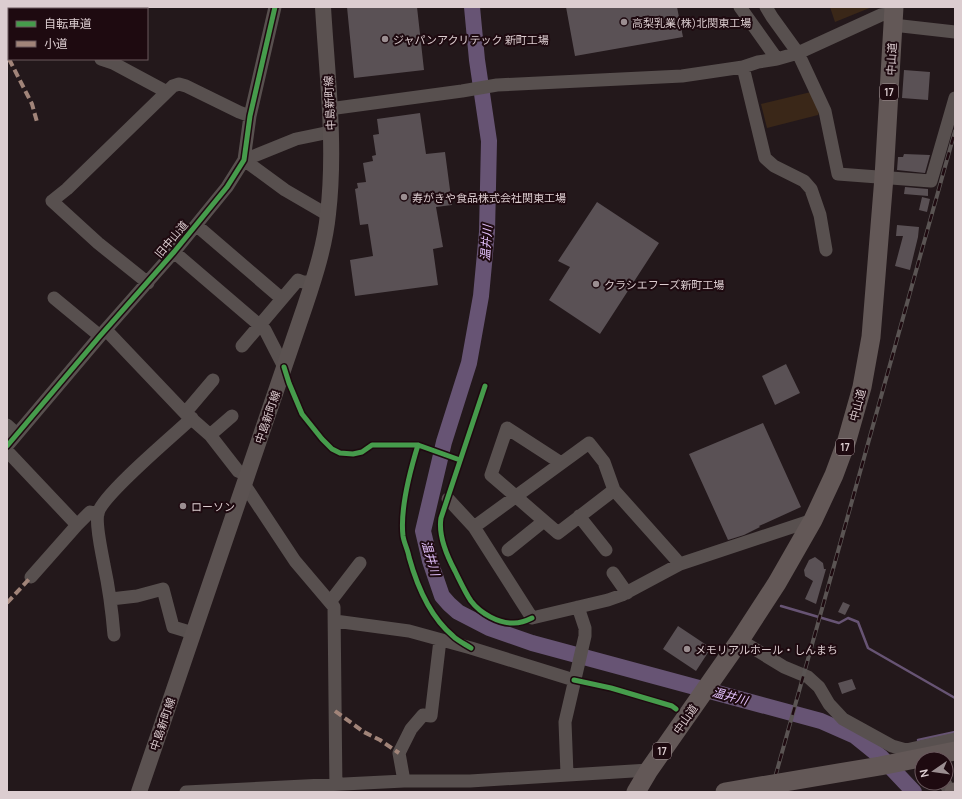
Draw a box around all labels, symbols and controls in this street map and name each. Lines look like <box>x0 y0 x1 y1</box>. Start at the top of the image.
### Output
legend <box>8 8 148 60</box>
text: 自転車道 <box>44 15 92 32</box>
place label: 高梨乳業(株)北関東工場 <box>632 15 751 30</box>
marker: 高梨乳業(株)北関東工場 <box>619 17 629 27</box>
place label: ジャパンアクリテック 新町工場 <box>393 32 549 47</box>
marker: ジャパンアクリテック 新町工場 <box>380 34 390 44</box>
text: 小道 <box>44 35 68 52</box>
street label: 中山道 <box>883 42 899 76</box>
street label: 中島新町線 <box>320 75 338 131</box>
road number: 17 <box>880 84 898 100</box>
place label: 寿がきや食品株式会社関東工場 <box>412 190 566 205</box>
marker: 寿がきや食品株式会社関東工場 <box>399 192 409 202</box>
street label: 旧中山道 <box>151 217 191 261</box>
water label: 温井川 <box>476 222 496 262</box>
place label: クラシエフーズ新町工場 <box>604 277 724 292</box>
marker: クラシエフーズ新町工場 <box>591 279 601 289</box>
street label: 中山道 <box>845 387 869 423</box>
street label: 中島新町線 <box>251 389 283 445</box>
road number: 17 <box>836 439 854 455</box>
place label: ローソン <box>191 499 235 514</box>
marker: ローソン <box>178 501 188 511</box>
water label: 温井川 <box>418 538 445 580</box>
place label: メモリアルホール・しんまち <box>695 642 838 657</box>
marker: メモリアルホール・しんまち <box>682 644 692 654</box>
water label: 温井川 <box>710 683 752 709</box>
street label: 中島新町線 <box>146 696 178 752</box>
street label: 中山道 <box>669 701 701 737</box>
road number: 17 <box>653 743 671 759</box>
north arrow <box>914 751 954 791</box>
text: N <box>916 768 932 779</box>

